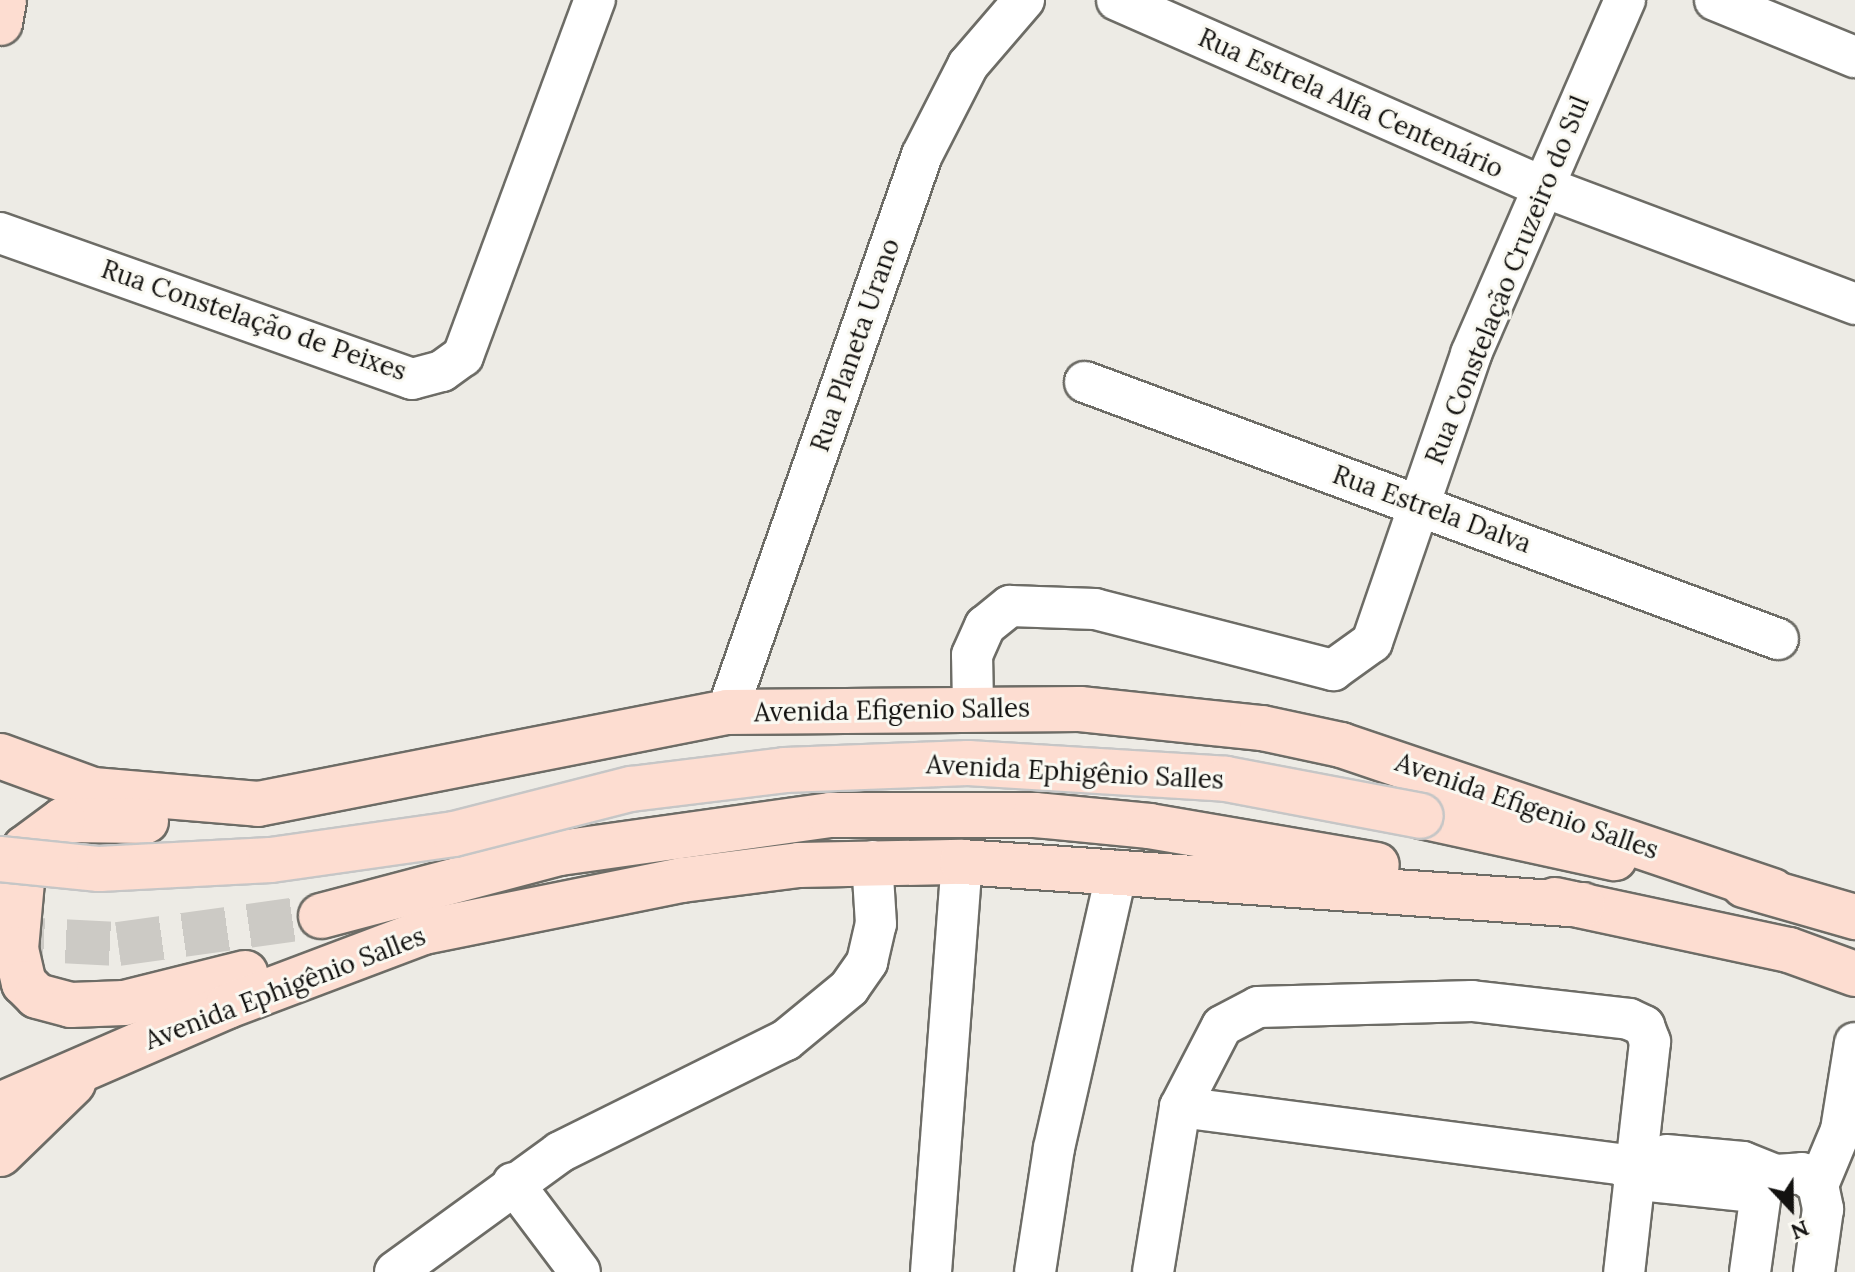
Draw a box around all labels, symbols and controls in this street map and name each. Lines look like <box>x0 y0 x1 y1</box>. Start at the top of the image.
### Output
street label: Rua Estrela Alfa Centenário <box>1194 22 1508 184</box>
street label: Rua Constelação Cruzeiro do Sul <box>1419 91 1595 469</box>
street label: Rua Planeta Urano <box>804 234 906 456</box>
street label: Rua Constelação de Peixes <box>97 253 411 387</box>
street label: Rua Estrela Dalva <box>1329 459 1535 559</box>
street label: Avenida Efigenio Salles <box>754 692 1030 728</box>
street label: Avenida Efigenio Salles <box>1391 746 1663 866</box>
street label: Avenida Ephigênio Salles <box>925 749 1225 795</box>
street label: Avenida Ephigênio Salles <box>140 920 430 1056</box>
north arrow <box>1751 1168 1831 1248</box>
text: N <box>1787 1214 1813 1246</box>

